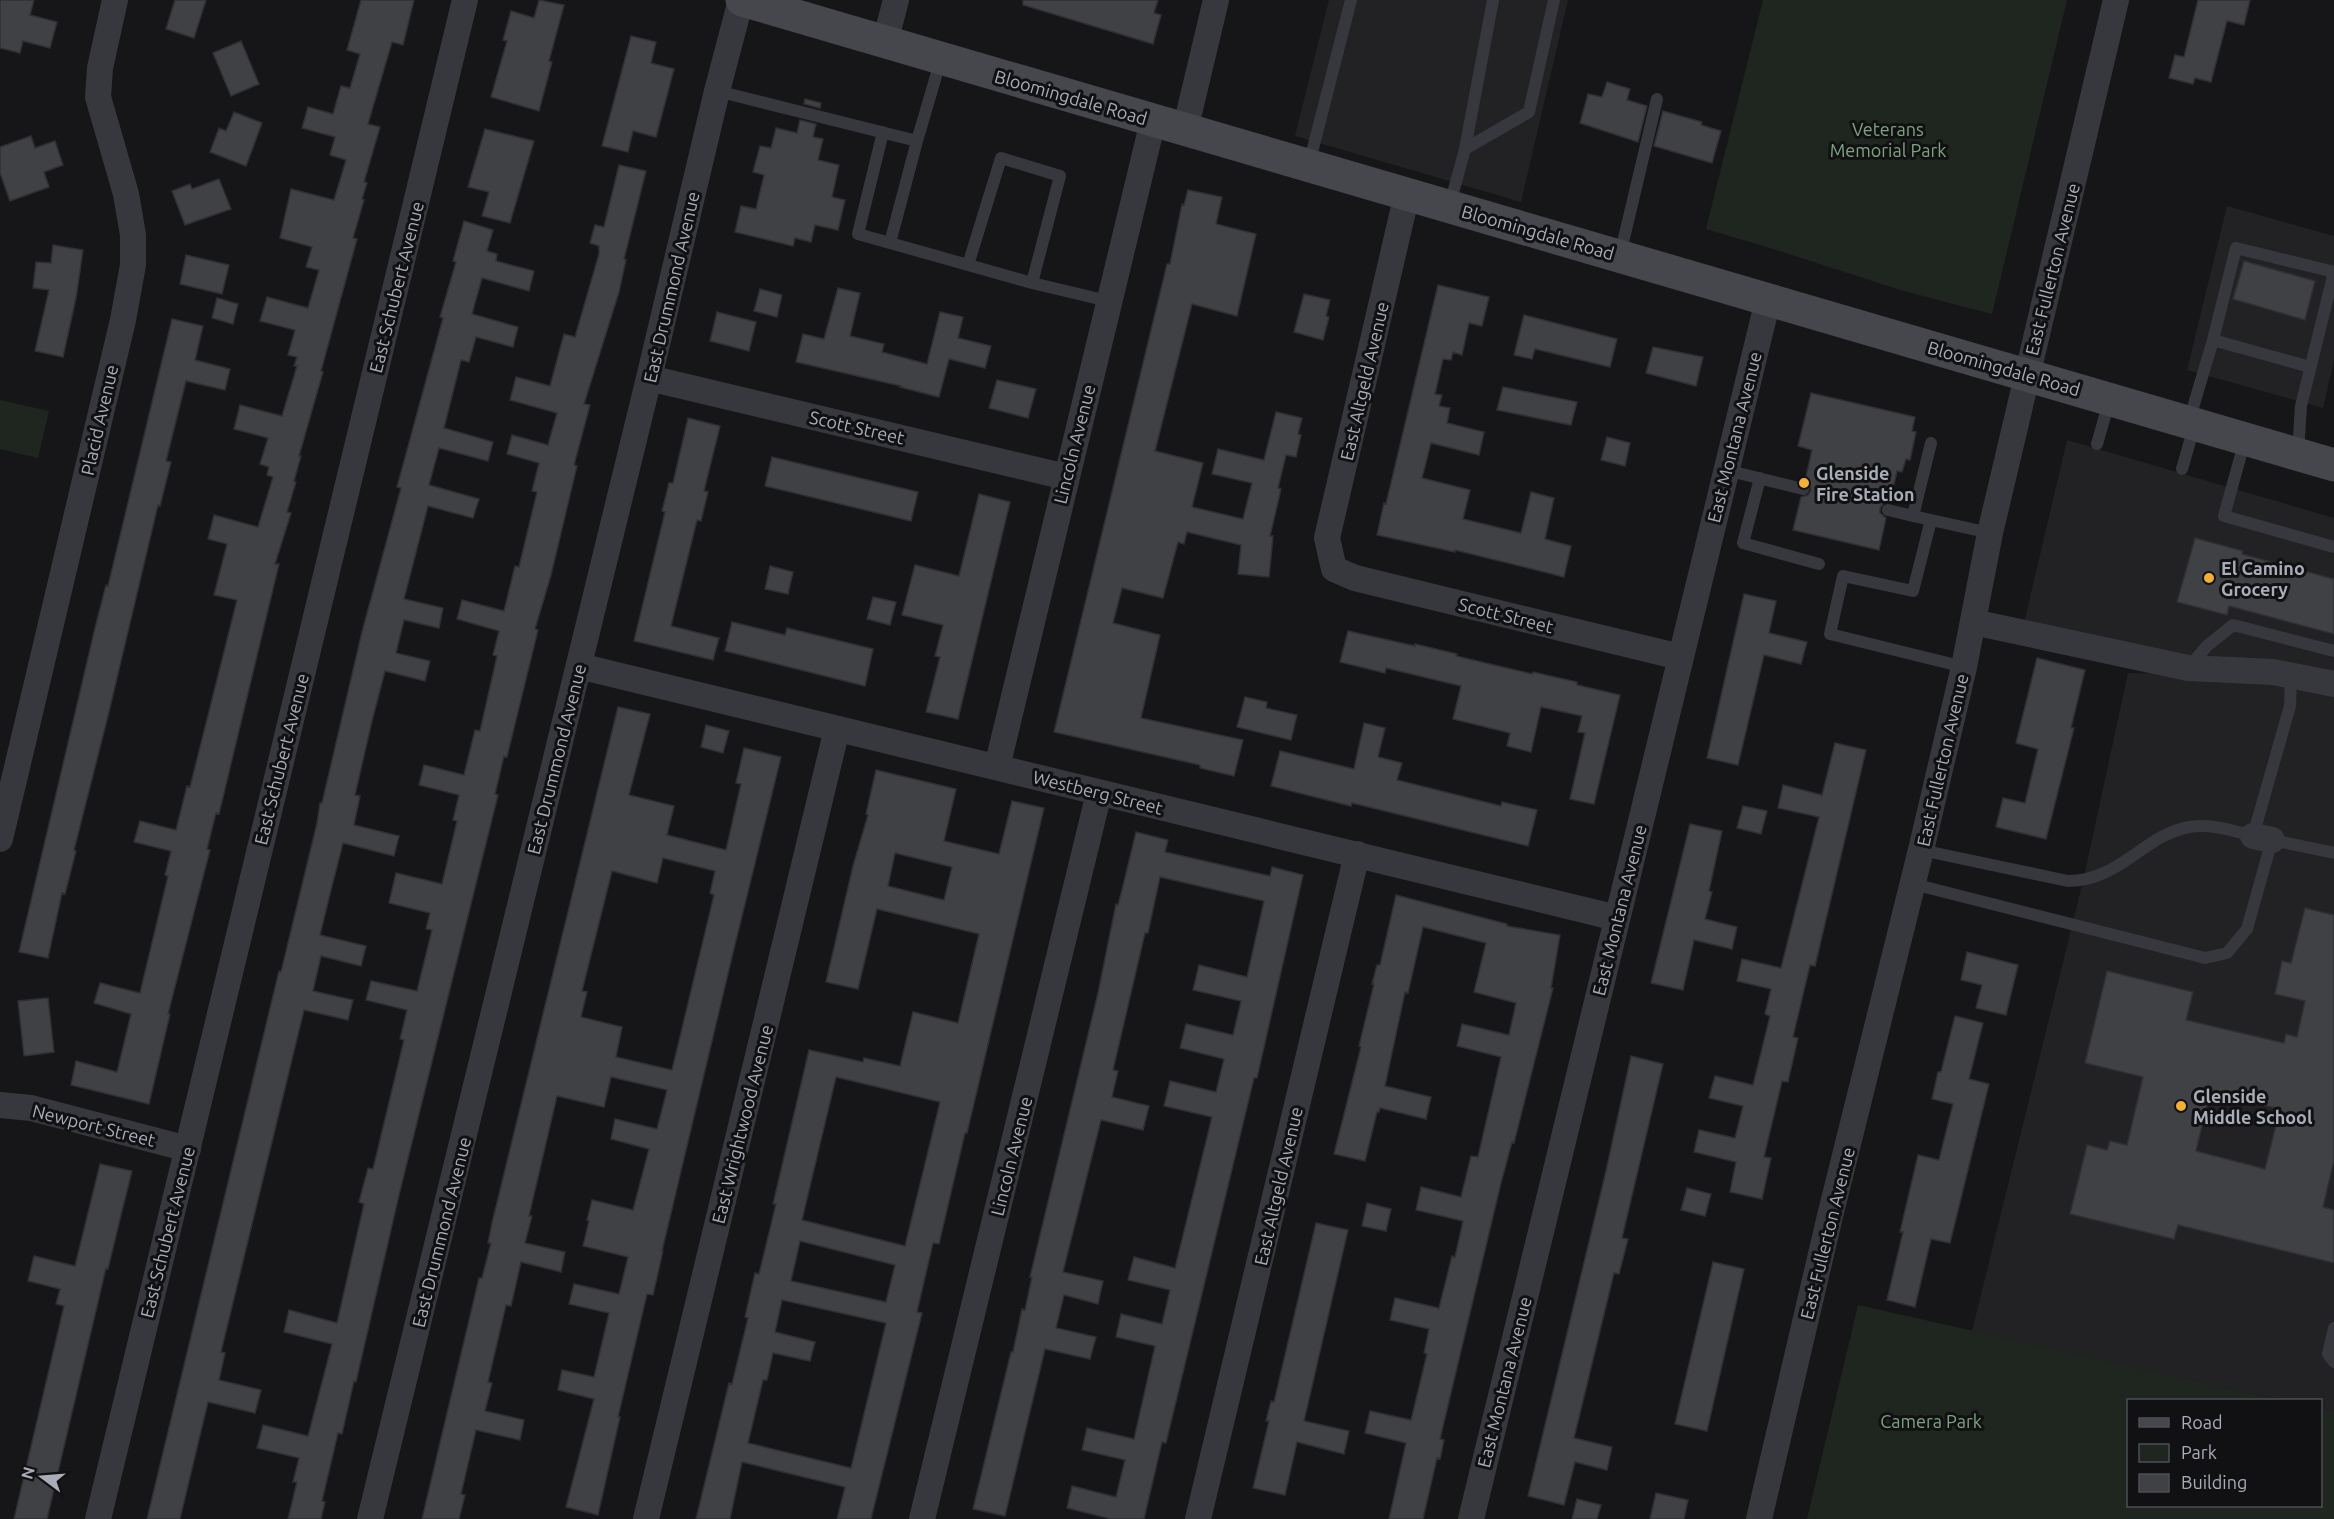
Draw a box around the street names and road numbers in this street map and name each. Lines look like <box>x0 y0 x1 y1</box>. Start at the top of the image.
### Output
street label: Bloomingdale Road <box>992 66 1150 128</box>
street label: East Fullerton Avenue <box>2021 181 2083 357</box>
street label: East Drummond Avenue <box>639 190 703 384</box>
street label: East Schubert Avenue <box>365 199 427 375</box>
street label: Bloomingdale Road <box>1459 201 1617 263</box>
street label: East Altgeld Avenue <box>1336 300 1392 462</box>
street label: Bloomingdale Road <box>1925 337 2083 399</box>
street label: East Montana Avenue <box>1703 349 1765 525</box>
street label: Placid Avenue <box>77 363 121 477</box>
street label: Lincoln Avenue <box>1049 382 1099 506</box>
street label: Scott Street <box>808 406 906 448</box>
street label: Scott Street <box>1457 594 1555 636</box>
street label: East Drummond Avenue <box>523 662 589 856</box>
street label: East Schubert Avenue <box>250 671 312 847</box>
street label: East Fullerton Avenue <box>1912 672 1972 848</box>
street label: Westberg Street <box>1031 766 1165 818</box>
street label: East Montana Avenue <box>1588 822 1650 998</box>
street label: East Wrightwood Avenue <box>708 1023 776 1225</box>
street label: Lincoln Avenue <box>986 1094 1036 1218</box>
street label: Newport Street <box>30 1100 158 1150</box>
street label: East Altgeld Avenue <box>1250 1105 1306 1267</box>
street label: East Drummond Avenue <box>408 1135 474 1329</box>
street label: East Schubert Avenue <box>136 1144 198 1320</box>
street label: East Fullerton Avenue <box>1796 1145 1858 1321</box>
street label: East Montana Avenue <box>1473 1294 1535 1470</box>

